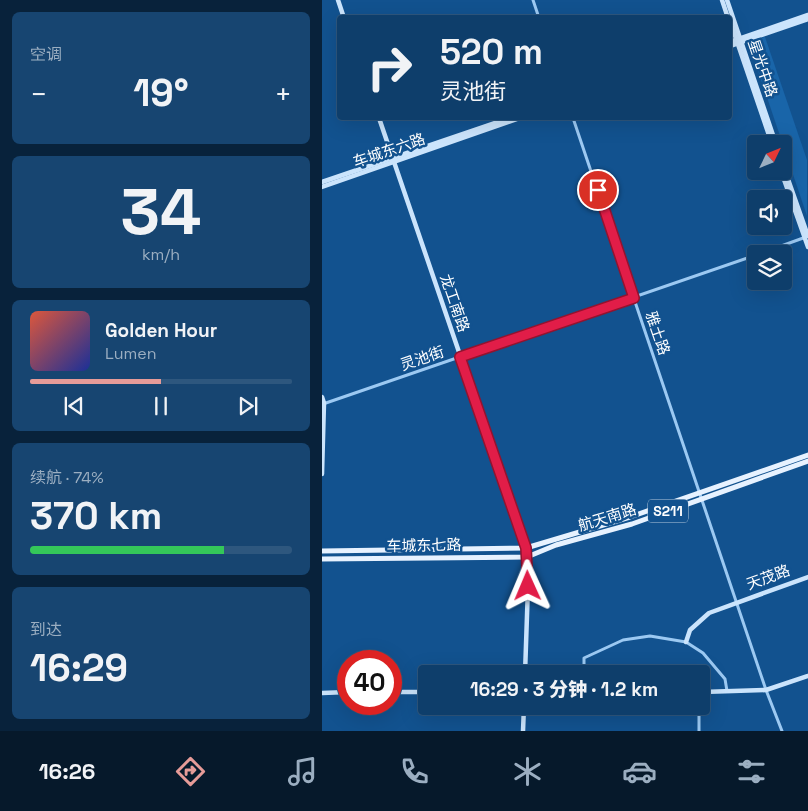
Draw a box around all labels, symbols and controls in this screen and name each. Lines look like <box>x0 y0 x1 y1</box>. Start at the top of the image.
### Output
text: 520 m <box>440 30 543 74</box>
icon: right <box>357 35 422 100</box>
street label: 星光中路 <box>744 37 782 99</box>
text: 空调 <box>30 44 62 65</box>
text: 19° <box>133 69 189 117</box>
text: − <box>30 76 47 112</box>
text: + <box>275 76 292 112</box>
text: 灵池街 <box>440 77 506 105</box>
street label: 车城东六路 <box>350 129 428 171</box>
north arrow <box>747 135 792 180</box>
map controls <box>747 135 792 290</box>
pin <box>577 169 619 211</box>
text: 34 <box>121 170 201 253</box>
icon: arrive <box>584 176 612 204</box>
button: sound <box>747 190 792 235</box>
text: km/h <box>142 244 180 265</box>
button: layers <box>747 245 792 290</box>
street label: 龙工南路 <box>436 272 474 334</box>
street label: 雅土路 <box>642 309 674 357</box>
text: Golden Hour <box>105 318 217 343</box>
street label: 灵池街 <box>398 342 446 374</box>
text: Lumen <box>105 343 157 364</box>
icon: previous <box>60 392 88 420</box>
icon: pause <box>147 392 175 420</box>
icon: next <box>234 392 262 420</box>
text: 续航 · 74% <box>30 467 104 488</box>
text: 370 km <box>30 492 162 540</box>
street label: 航天南路 <box>576 499 638 535</box>
road number: S211 <box>648 500 688 522</box>
street label: 车城东七路 <box>386 535 462 555</box>
position arrow <box>501 559 553 611</box>
street label: 天茂路 <box>744 560 792 594</box>
text: 到达 <box>30 619 62 640</box>
text: 16:29 <box>30 644 128 692</box>
speed limit sign: 40 <box>337 650 402 715</box>
text: 16:29 · 3 分钟 · 1.2 km <box>470 677 658 702</box>
icon: directions <box>173 754 208 789</box>
icon: music <box>285 754 320 789</box>
icon: phone <box>397 754 432 789</box>
icon: climate <box>510 754 545 789</box>
icon: car <box>622 754 657 789</box>
icon: filters <box>734 754 769 789</box>
text: 16:26 <box>39 757 95 785</box>

